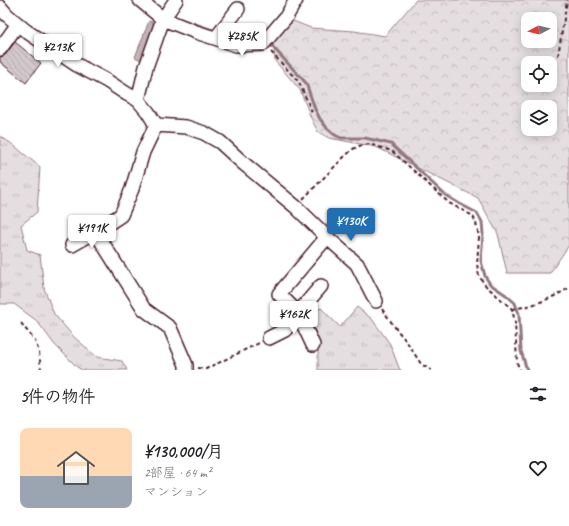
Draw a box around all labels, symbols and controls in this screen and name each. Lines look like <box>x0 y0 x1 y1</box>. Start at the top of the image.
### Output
north arrow <box>521 12 557 48</box>
map controls <box>521 12 557 136</box>
pin: ¥285K <box>214 23 270 57</box>
text: ¥285K <box>227 28 257 44</box>
pin: ¥213K <box>30 34 86 68</box>
text: ¥213K <box>43 39 73 55</box>
button: locate <box>521 56 557 92</box>
button: layers <box>521 100 557 136</box>
pin: ¥130K <box>323 208 379 242</box>
text: ¥130K <box>336 213 366 229</box>
pin: ¥191K <box>64 215 120 249</box>
text: ¥191K <box>77 220 107 236</box>
pin: ¥162K <box>266 301 322 335</box>
text: ¥162K <box>279 306 309 322</box>
icon: filters <box>527 383 549 405</box>
text: 5件の物件 <box>20 386 95 407</box>
text: ¥130,000/月 <box>144 441 224 462</box>
icon: home <box>52 444 100 492</box>
icon: heart <box>527 457 549 479</box>
text: 2部屋 · 64 m² <box>144 465 211 481</box>
text: マンション <box>144 484 208 500</box>

